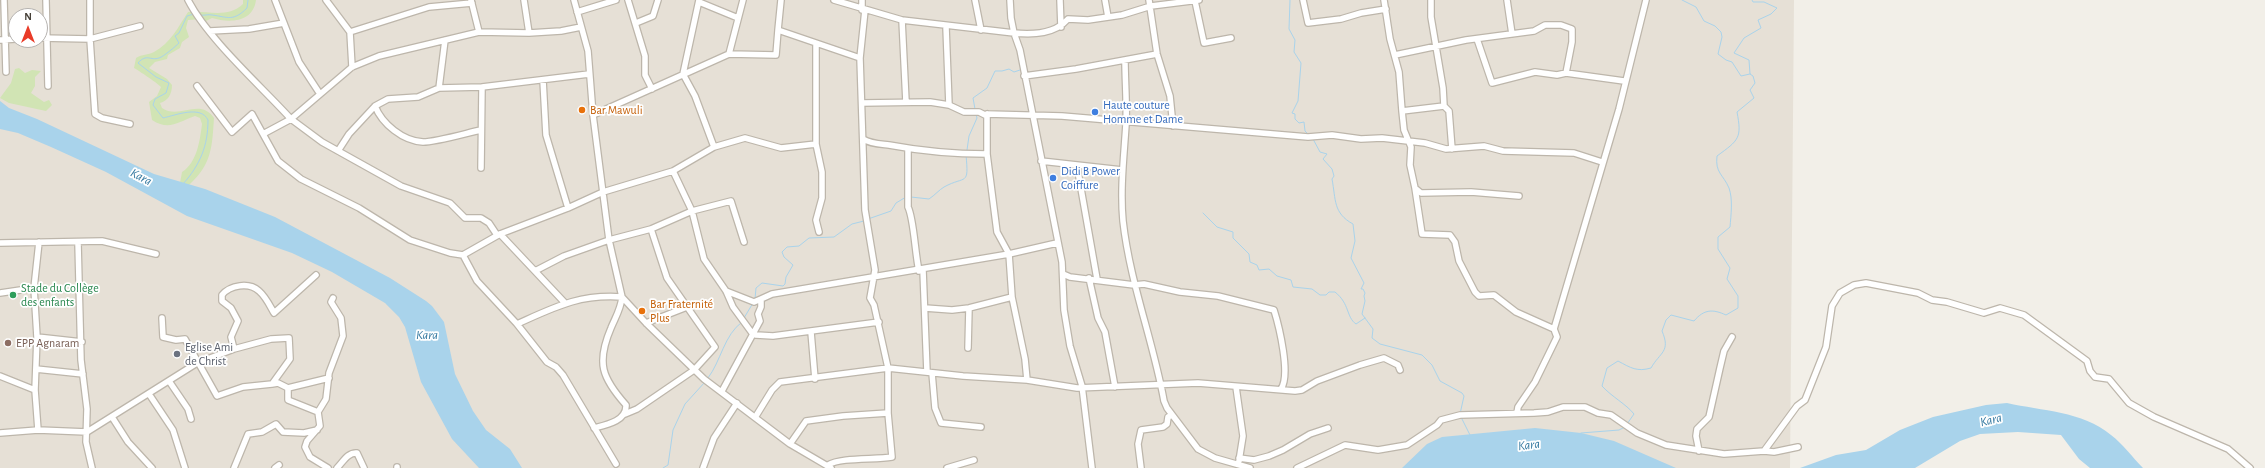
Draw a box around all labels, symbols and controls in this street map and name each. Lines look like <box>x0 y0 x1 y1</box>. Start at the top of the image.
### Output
north arrow <box>8 8 48 48</box>
text: N <box>24 11 32 22</box>
place label: Haute couture Homme et Dame <box>1103 98 1183 126</box>
place label: Bar Mawuli <box>590 103 643 117</box>
marker: Bar Mawuli <box>577 105 587 115</box>
marker: Haute couture Homme et Dame <box>1090 107 1100 117</box>
place label: Didi B Power Coiffure <box>1061 164 1120 192</box>
water label: Kara <box>128 165 154 189</box>
marker: Didi B Power Coiffure <box>1048 173 1058 183</box>
place label: Stade du Collège des enfants <box>21 281 99 309</box>
marker: Stade du Collège des enfants <box>8 290 18 300</box>
place label: Bar Fraternité Plus <box>650 297 713 325</box>
marker: Bar Fraternité Plus <box>637 306 647 316</box>
water label: Kara <box>416 327 438 343</box>
place label: EPP Agnaram <box>16 336 79 350</box>
marker: EPP Agnaram <box>3 338 13 348</box>
place label: Eglise Ami de Christ <box>185 340 233 368</box>
marker: Eglise Ami de Christ <box>172 349 182 359</box>
water label: Kara <box>1978 410 2004 430</box>
water label: Kara <box>1517 436 1541 454</box>

